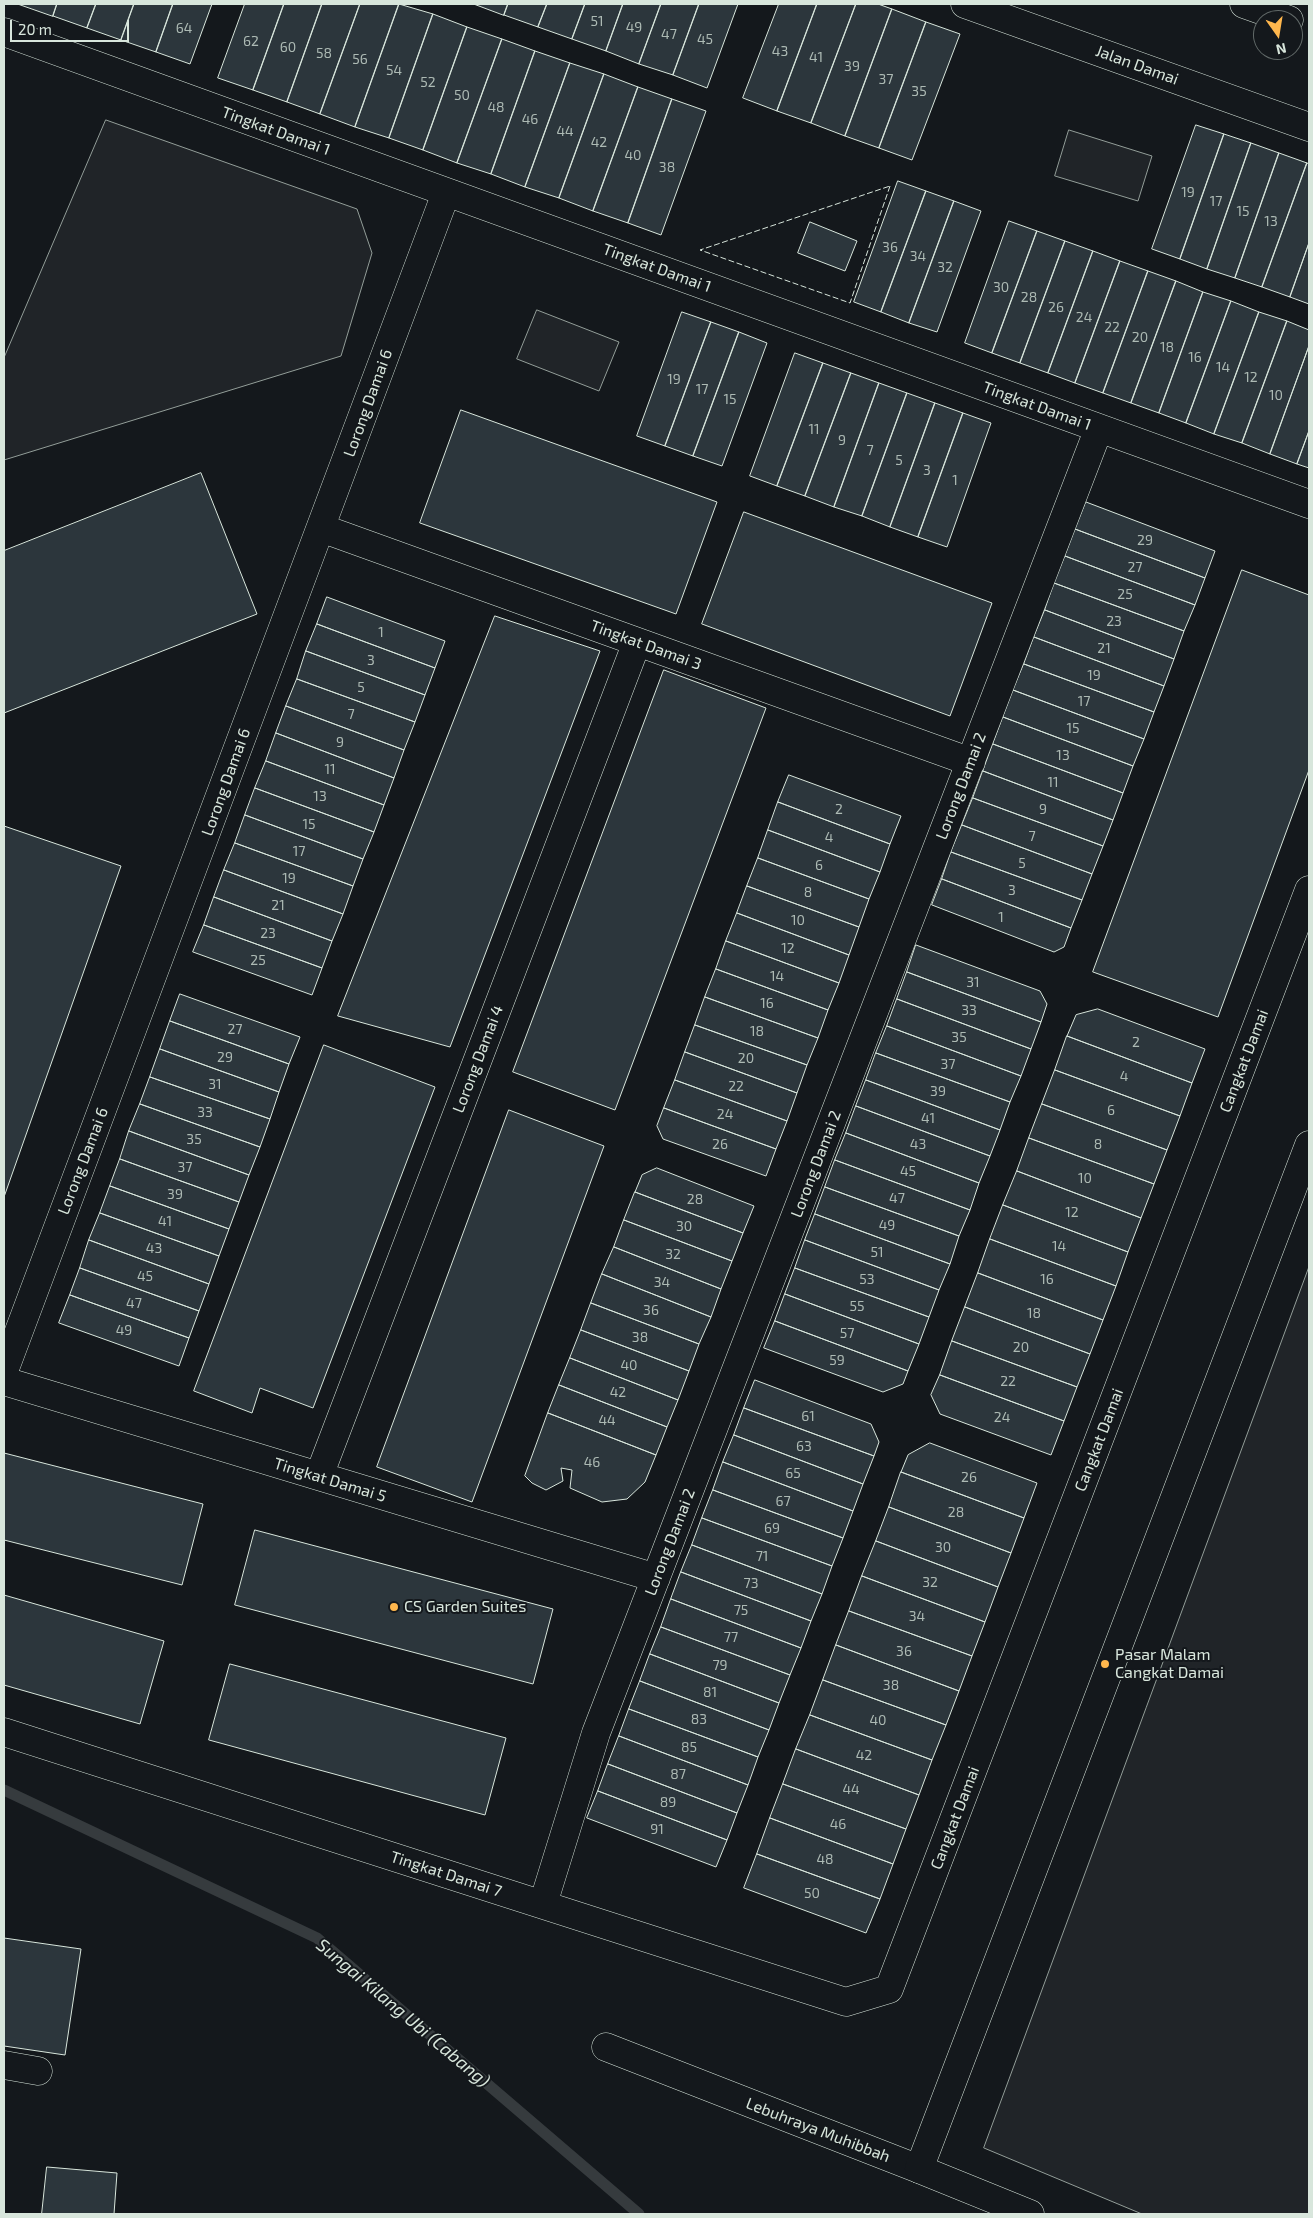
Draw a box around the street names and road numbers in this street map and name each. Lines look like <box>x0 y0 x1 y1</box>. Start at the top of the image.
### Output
street label: Jalan Damai <box>1093 41 1181 89</box>
street label: Tingkat Damai 1 <box>219 102 333 160</box>
street label: Tingkat Damai 1 <box>600 239 714 297</box>
street label: Lorong Damai 6 <box>340 346 396 460</box>
street label: Tingkat Damai 1 <box>980 377 1094 435</box>
street label: Tingkat Damai 3 <box>588 616 704 674</box>
street label: Lorong Damai 6 <box>198 725 254 839</box>
street label: Lorong Damai 2 <box>932 730 990 842</box>
street label: Lorong Damai 4 <box>449 1002 507 1116</box>
street label: Cangkat Damai <box>1216 1007 1272 1115</box>
street label: Lorong Damai 6 <box>54 1105 112 1217</box>
street label: Lorong Damai 2 <box>787 1108 845 1220</box>
street label: Cangkat Damai <box>1071 1386 1127 1494</box>
street label: Tingkat Damai 5 <box>272 1454 388 1506</box>
street label: Lorong Damai 2 <box>641 1486 699 1598</box>
street label: Cangkat Damai <box>927 1764 983 1872</box>
street label: Tingkat Damai 7 <box>388 1847 504 1901</box>
street label: Lebuhraya Muhibbah <box>743 2094 893 2166</box>

